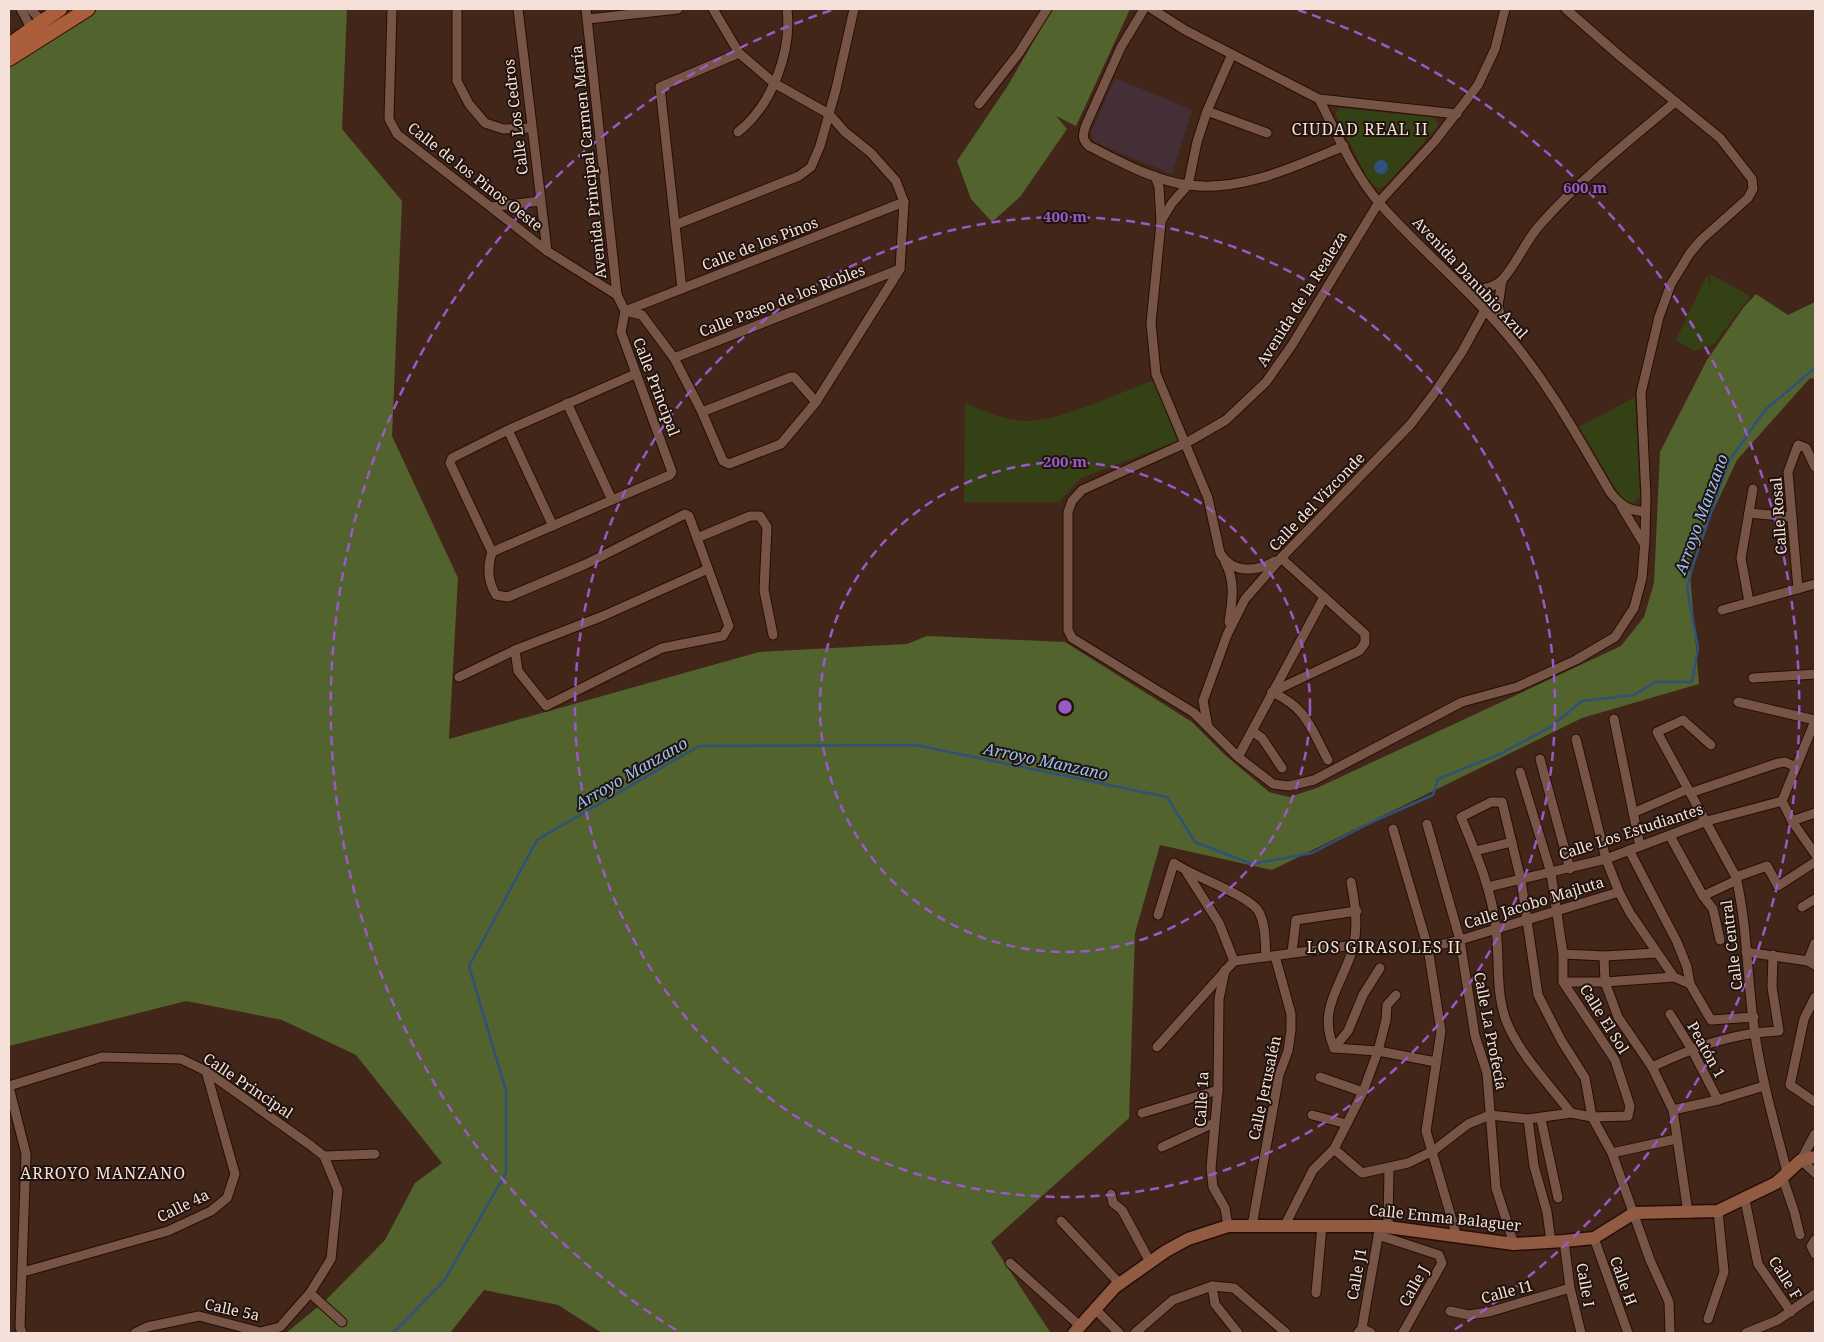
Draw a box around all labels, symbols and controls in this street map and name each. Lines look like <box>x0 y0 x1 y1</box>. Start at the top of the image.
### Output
street label: Avenida Principal Carmen María <box>566 44 610 280</box>
street label: Calle Los Cedros <box>498 58 532 176</box>
street label: Calle de los Pinos Oeste <box>404 117 547 235</box>
district label: CIUDAD REAL II <box>1291 118 1429 140</box>
text: 600 m <box>1563 177 1607 197</box>
text: 400 m <box>1043 206 1087 226</box>
street label: Calle de los Pinos <box>699 212 821 274</box>
street label: Avenida Danubio Azul <box>1409 212 1533 343</box>
street label: Avenida de la Realeza <box>1251 227 1351 370</box>
street label: Calle Paseo de los Robles <box>696 259 868 341</box>
street label: Calle Principal <box>629 335 685 439</box>
street label: Calle del Vizconde <box>1264 448 1369 555</box>
text: 200 m <box>1043 451 1087 471</box>
water label: Arroyo Manzano <box>1669 451 1733 578</box>
street label: Calle Rosal <box>1765 477 1791 555</box>
centre of rings <box>1056 698 1074 716</box>
water label: Arroyo Manzano <box>570 732 691 815</box>
water label: Arroyo Manzano <box>981 737 1110 785</box>
street label: Calle Los Estudiantes <box>1556 798 1706 864</box>
street label: Calle Jacobo Majluta <box>1461 871 1606 933</box>
street label: Calle Central <box>1715 898 1746 991</box>
district label: LOS GIRASOLES II <box>1307 936 1461 958</box>
street label: Calle La Profecía <box>1470 970 1512 1091</box>
street label: Calle El Sol <box>1576 980 1634 1057</box>
street label: Peatón 1 <box>1683 1018 1731 1081</box>
street label: Calle Jerusalén <box>1243 1033 1285 1142</box>
street label: Calle Principal <box>200 1048 298 1123</box>
street label: Calle 1a <box>1190 1071 1212 1127</box>
district label: ARROYO MANZANO <box>20 1162 186 1184</box>
street label: Calle 4a <box>153 1184 212 1226</box>
street label: Calle Emma Balaguer <box>1368 1199 1522 1235</box>
street label: Calle J1 <box>1342 1246 1370 1301</box>
street label: Calle F <box>1765 1252 1807 1303</box>
street label: Calle H <box>1606 1253 1642 1308</box>
street label: Calle J <box>1394 1261 1433 1310</box>
street label: Calle I <box>1572 1261 1600 1308</box>
street label: Calle I1 <box>1479 1275 1535 1308</box>
street label: Calle 5a <box>203 1293 262 1325</box>

